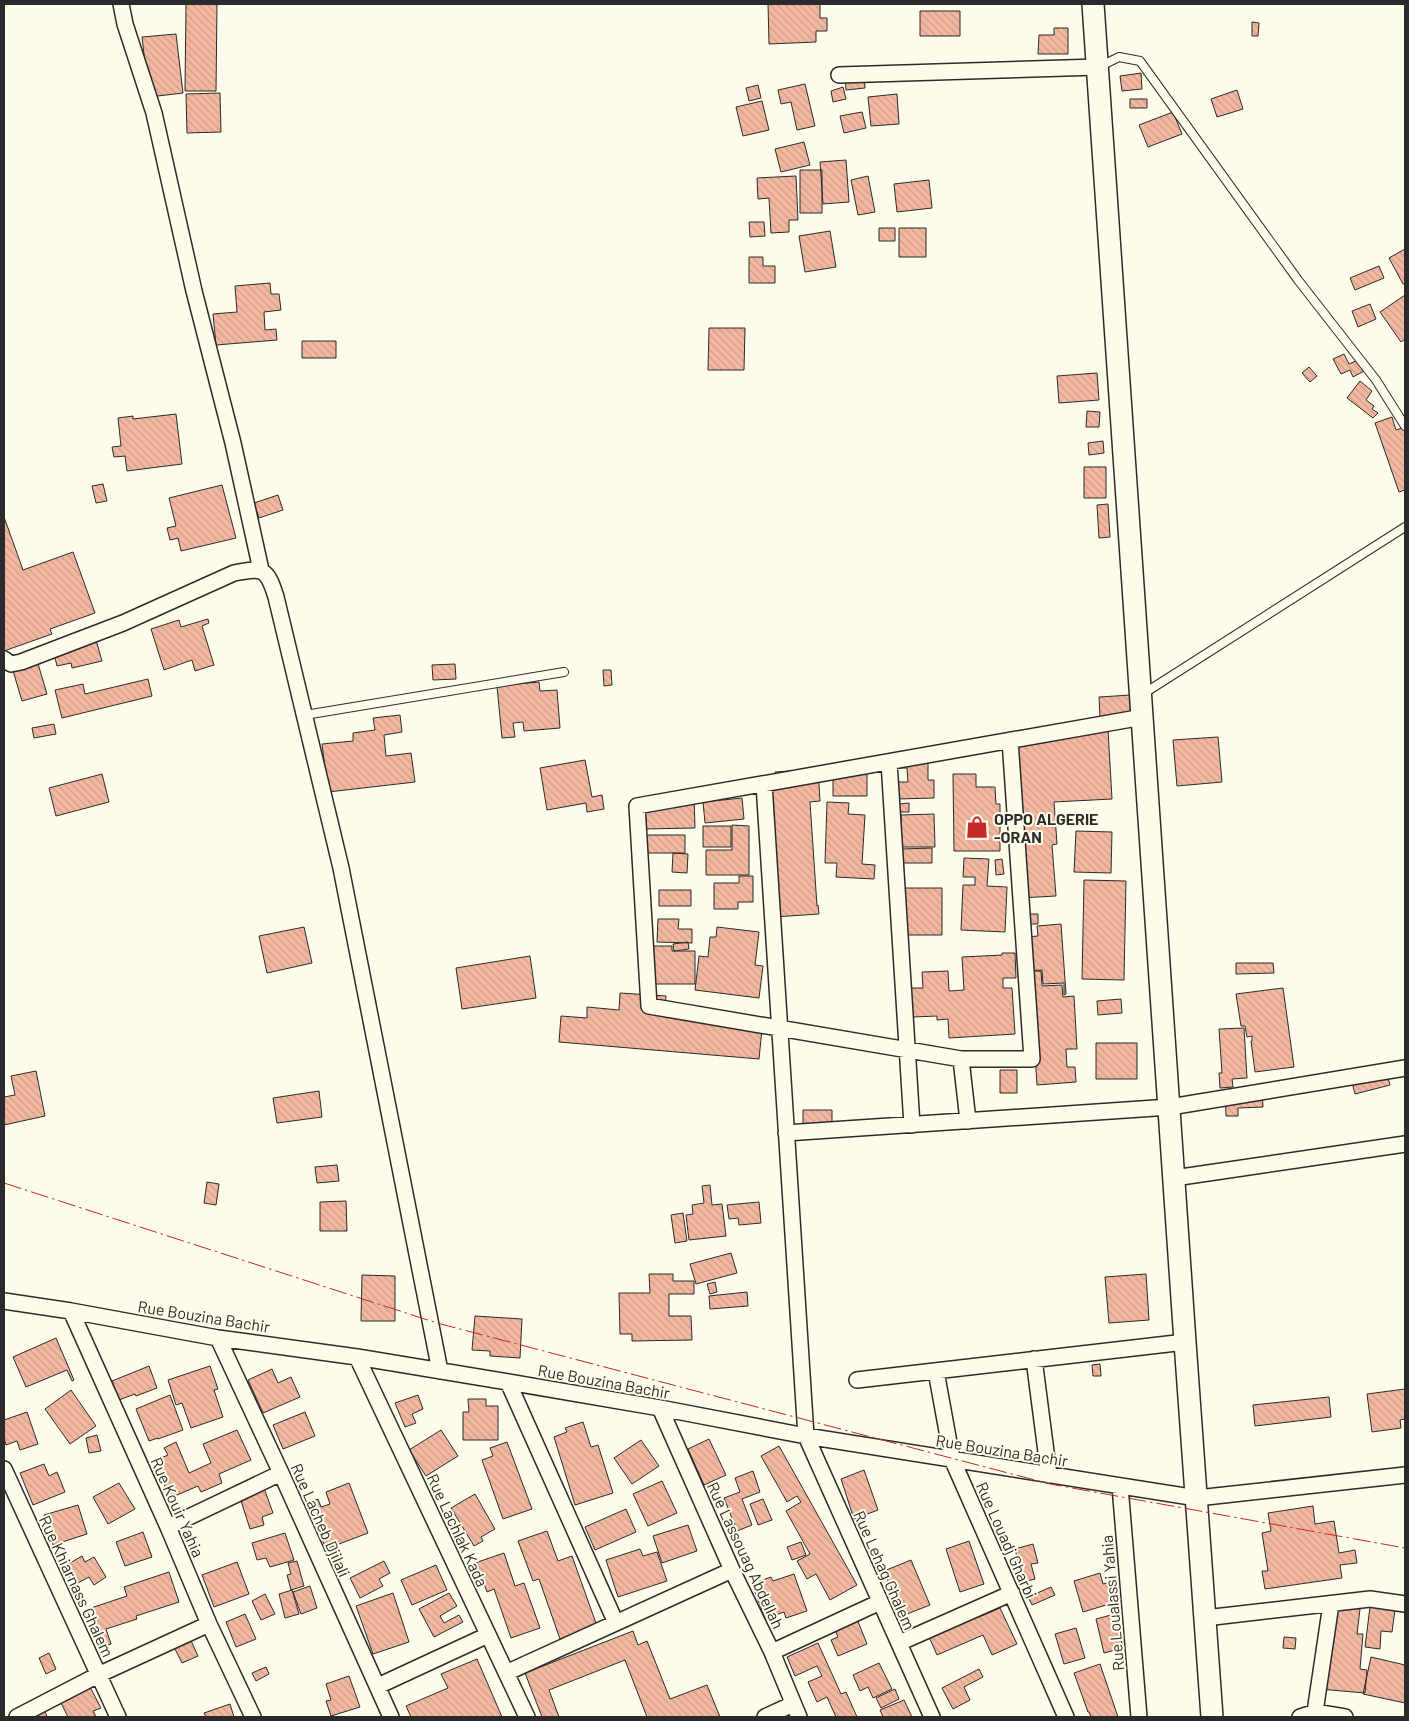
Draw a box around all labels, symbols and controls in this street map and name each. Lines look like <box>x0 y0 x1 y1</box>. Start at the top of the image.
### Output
place label: OPPO ALGERIE -ORAN <box>994 809 1098 846</box>
shop icon: OPPO ALGERIE -ORAN <box>964 814 990 840</box>
street label: Rue Bouzina Bachir <box>137 1296 272 1336</box>
street label: Rue Bouzina Bachir <box>537 1360 672 1402</box>
street label: Rue Bouzina Bachir <box>935 1430 1070 1470</box>
street label: Rue Kouir Yahia <box>147 1454 209 1560</box>
street label: Rue Lacheb Djilali <box>287 1460 355 1580</box>
street label: Rue Lachlak Kada <box>424 1471 492 1589</box>
street label: Rue Lassouag Abdellah <box>704 1479 788 1631</box>
street label: Rue Louadj Gharbi <box>973 1479 1041 1601</box>
street label: Rue Lehag Ghalem <box>850 1508 920 1632</box>
street label: Rue Khiarnass Ghalem <box>36 1512 118 1660</box>
street label: Rue Loualassi Yahia <box>1097 1534 1127 1672</box>

